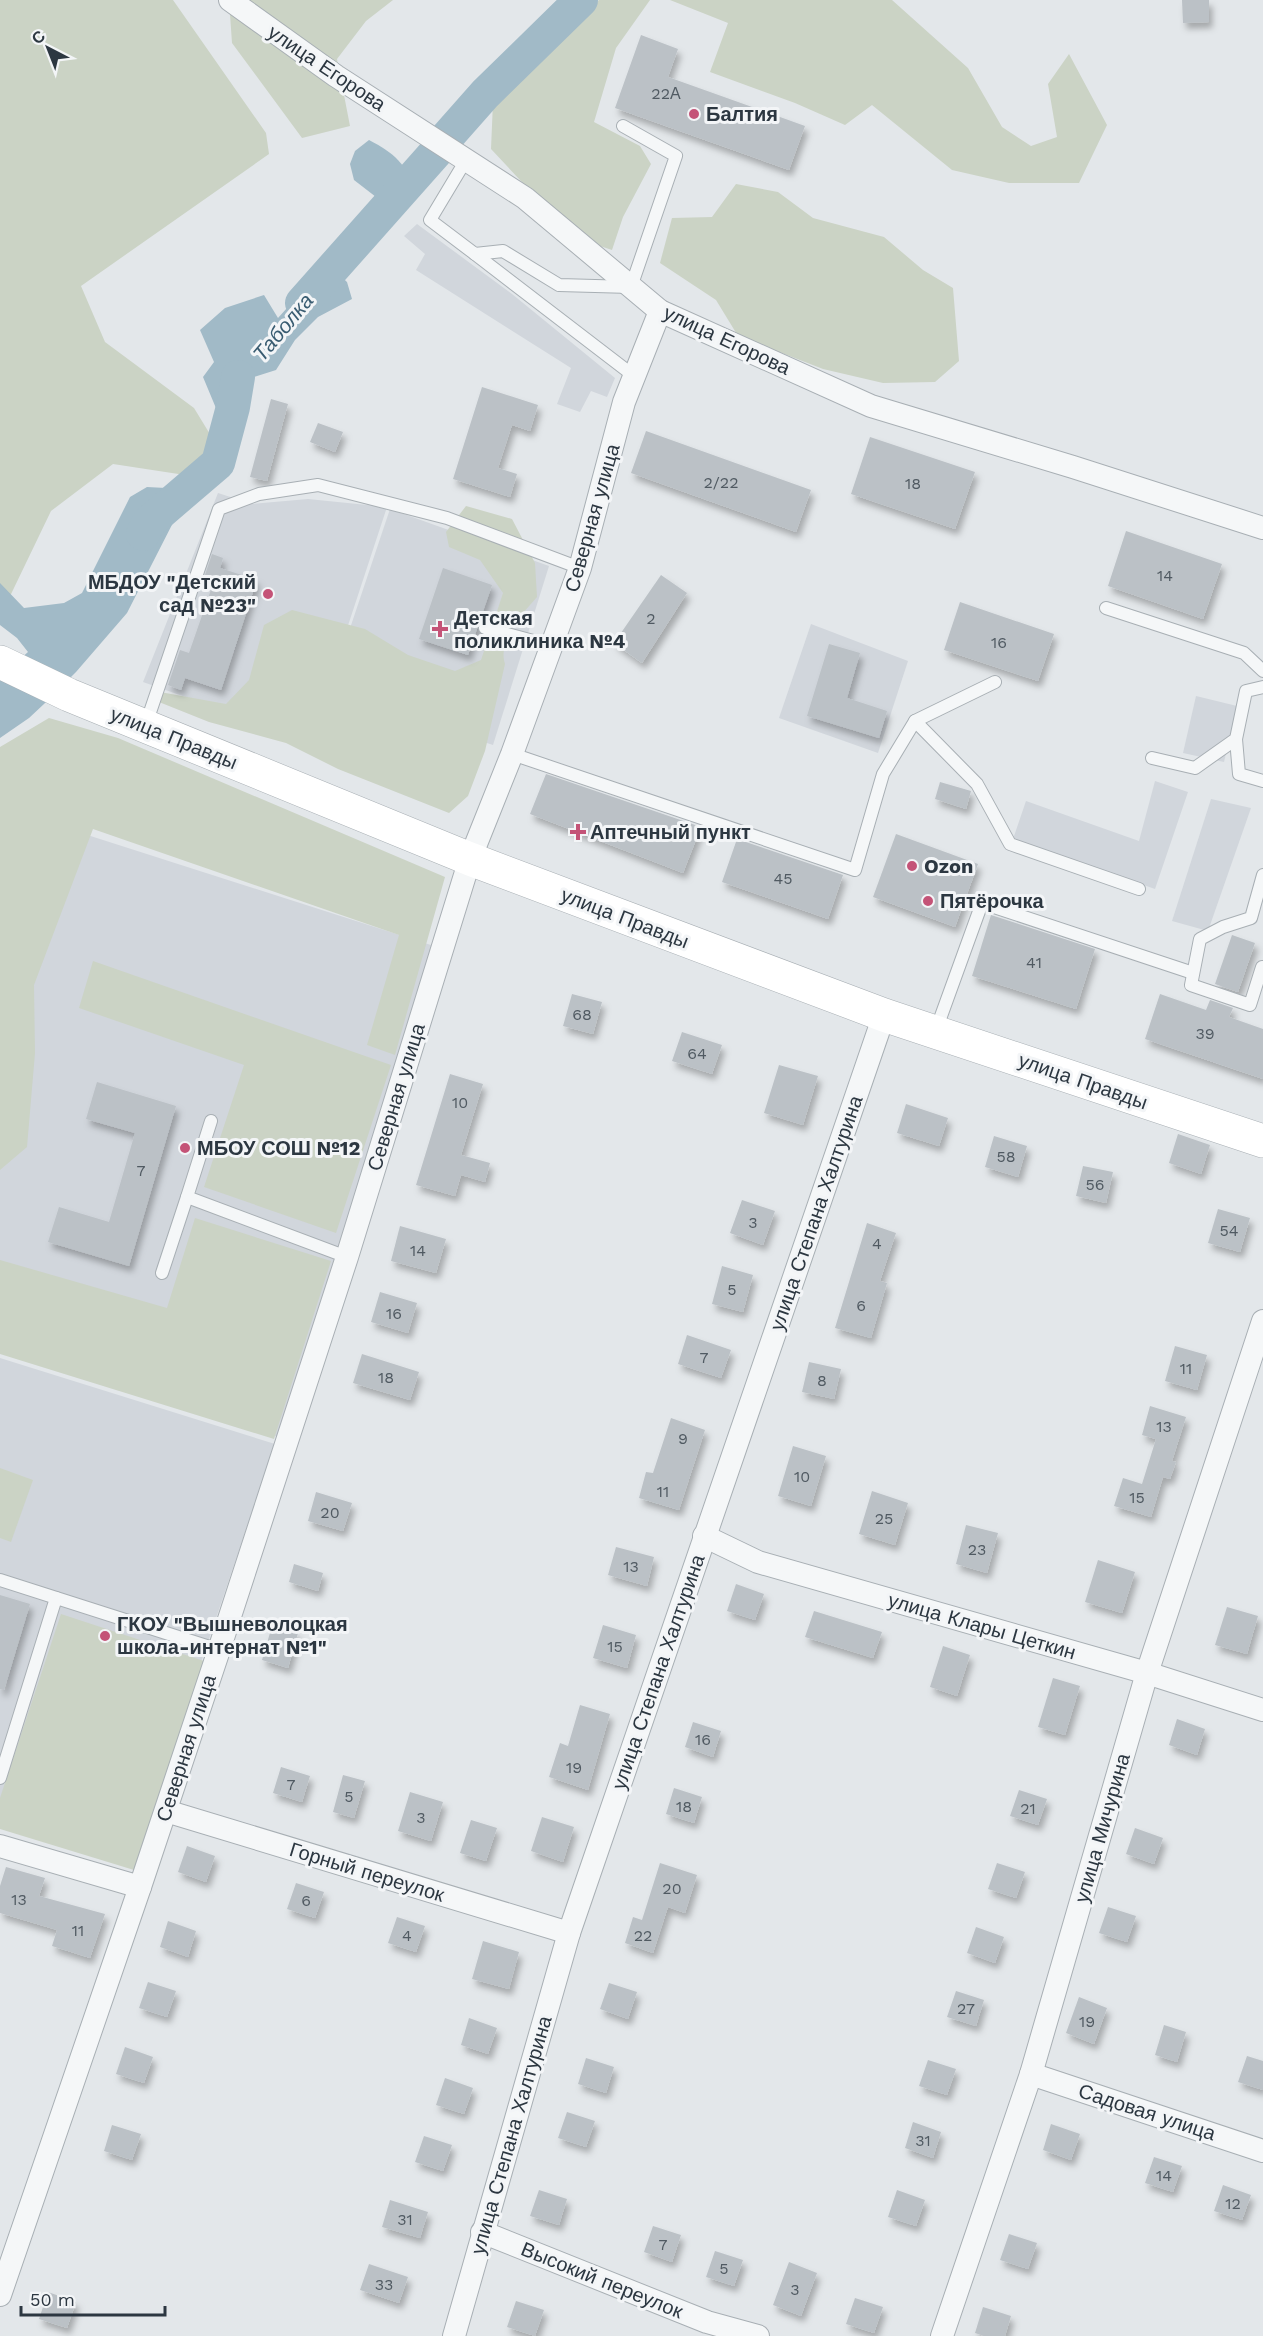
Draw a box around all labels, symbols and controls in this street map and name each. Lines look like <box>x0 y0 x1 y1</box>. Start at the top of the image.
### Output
north arrow <box>18 18 78 78</box>
street label: улица Егорова <box>264 20 391 117</box>
text: С <box>28 26 49 48</box>
house number: 22А <box>651 84 681 103</box>
place label: Балтия <box>706 102 778 126</box>
marker: Балтия <box>687 107 701 121</box>
water label: Таболка <box>248 288 318 366</box>
street label: улица Егорова <box>660 300 795 380</box>
street label: Северная улица <box>559 440 625 595</box>
house number: 2/22 <box>704 473 738 492</box>
house number: 18 <box>905 474 921 493</box>
house number: 14 <box>1157 566 1173 585</box>
place label: МБДОУ "Детский сад №23" <box>88 570 256 617</box>
marker: МБДОУ "Детский сад №23" <box>261 587 275 601</box>
place label: Детская поликлиника №4 <box>454 606 626 653</box>
house number: 2 <box>646 609 656 628</box>
marker: Детская поликлиника №4 <box>431 620 449 638</box>
house number: 16 <box>991 633 1007 652</box>
street label: улица Правды <box>107 702 241 774</box>
place label: Аптечный пункт <box>590 820 751 844</box>
marker: Аптечный пункт <box>571 825 585 839</box>
place label: Ozon <box>924 854 973 878</box>
marker: Ozon <box>905 859 919 873</box>
house number: 45 <box>773 869 793 888</box>
street label: улица Правды <box>558 883 692 953</box>
place label: Пятёрочка <box>940 889 1045 913</box>
marker: Пятёрочка <box>921 894 935 908</box>
house number: 41 <box>1026 953 1042 972</box>
house number: 68 <box>572 1005 592 1024</box>
street label: Северная улица <box>362 1019 430 1174</box>
house number: 39 <box>1195 1024 1215 1043</box>
house number: 64 <box>687 1044 707 1063</box>
street label: улица Правды <box>1015 1048 1151 1114</box>
street label: улица Степана Халтурина <box>764 1091 868 1334</box>
house number: 10 <box>452 1093 468 1112</box>
place label: МБОУ СОШ №12 <box>197 1136 360 1160</box>
marker: МБОУ СОШ №12 <box>178 1141 192 1155</box>
house number: 58 <box>996 1147 1016 1166</box>
house number: 7 <box>137 1161 146 1180</box>
house number: 56 <box>1085 1175 1105 1194</box>
house number: 3 <box>748 1213 758 1232</box>
house number: 54 <box>1219 1221 1239 1240</box>
house number: 4 <box>872 1234 882 1253</box>
house number: 14 <box>410 1241 426 1260</box>
house number: 5 <box>727 1280 737 1299</box>
house number: 6 <box>856 1296 866 1315</box>
house number: 16 <box>386 1304 402 1323</box>
house number: 7 <box>700 1348 709 1367</box>
house number: 11 <box>1180 1359 1192 1378</box>
house number: 18 <box>378 1368 394 1387</box>
house number: 8 <box>817 1371 827 1390</box>
house number: 13 <box>1156 1417 1172 1436</box>
house number: 9 <box>678 1429 688 1448</box>
house number: 10 <box>794 1467 810 1486</box>
house number: 11 <box>657 1482 669 1501</box>
house number: 15 <box>1129 1488 1145 1507</box>
house number: 20 <box>320 1503 340 1522</box>
house number: 25 <box>875 1509 893 1528</box>
house number: 23 <box>968 1540 986 1559</box>
street label: улица Степана Халтурина <box>606 1550 710 1793</box>
house number: 13 <box>623 1557 639 1576</box>
street label: улица Клары Цеткин <box>885 1588 1079 1664</box>
place label: ГКОУ "Вышневолоцкая школа-интернат №1" <box>117 1612 348 1659</box>
marker: ГКОУ "Вышневолоцкая школа-интернат №1" <box>98 1629 112 1643</box>
house number: 15 <box>607 1637 623 1656</box>
street label: Северная улица <box>151 1671 221 1824</box>
house number: 16 <box>695 1730 711 1749</box>
street label: улица Мичурина <box>1069 1750 1135 1905</box>
house number: 19 <box>566 1758 582 1777</box>
house number: 7 <box>287 1775 296 1794</box>
house number: 5 <box>344 1787 354 1806</box>
house number: 18 <box>676 1797 692 1816</box>
house number: 21 <box>1020 1799 1036 1818</box>
house number: 3 <box>416 1808 426 1827</box>
street label: Горный переулок <box>287 1837 447 1907</box>
house number: 20 <box>662 1879 682 1898</box>
house number: 13 <box>11 1890 27 1909</box>
house number: 6 <box>301 1891 311 1910</box>
house number: 11 <box>72 1921 84 1940</box>
house number: 4 <box>402 1926 412 1945</box>
house number: 22 <box>634 1926 652 1945</box>
house number: 27 <box>957 1999 975 2018</box>
street label: улица Степана Халтурина <box>465 2012 557 2257</box>
house number: 19 <box>1079 2012 1095 2031</box>
street label: Садовая улица <box>1075 2079 1219 2146</box>
house number: 31 <box>915 2131 931 2150</box>
house number: 14 <box>1156 2166 1172 2185</box>
house number: 12 <box>1225 2194 1241 2213</box>
house number: 31 <box>397 2210 413 2229</box>
house number: 7 <box>659 2235 668 2254</box>
street label: Высокий переулок <box>518 2237 687 2323</box>
house number: 5 <box>719 2259 729 2278</box>
house number: 33 <box>375 2275 393 2294</box>
scale bar <box>21 2279 165 2317</box>
house number: 3 <box>790 2280 800 2299</box>
text: 50 m <box>30 2289 75 2310</box>

